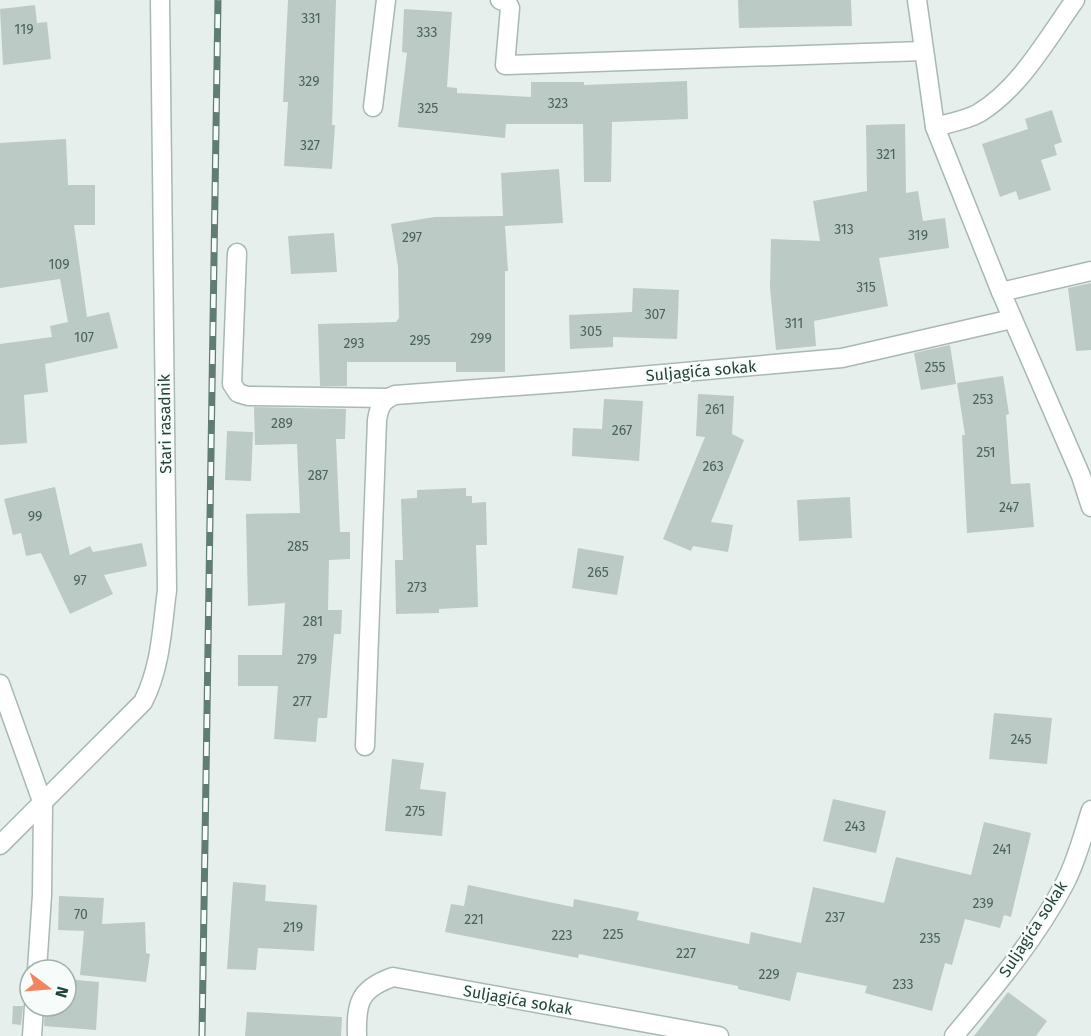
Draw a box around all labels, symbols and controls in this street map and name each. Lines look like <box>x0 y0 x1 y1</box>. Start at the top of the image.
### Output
house number: 331 <box>301 10 321 27</box>
house number: 119 <box>14 21 34 38</box>
house number: 333 <box>417 24 437 41</box>
house number: 329 <box>299 73 320 90</box>
house number: 323 <box>548 95 568 112</box>
house number: 325 <box>418 100 438 117</box>
house number: 327 <box>300 137 320 154</box>
house number: 321 <box>876 146 896 163</box>
house number: 313 <box>834 221 854 238</box>
house number: 319 <box>908 227 928 244</box>
house number: 297 <box>402 229 422 246</box>
house number: 109 <box>48 256 70 273</box>
house number: 315 <box>856 279 876 296</box>
house number: 307 <box>645 306 665 323</box>
house number: 311 <box>785 315 803 332</box>
house number: 305 <box>580 323 602 340</box>
house number: 107 <box>74 329 94 346</box>
house number: 299 <box>470 330 492 347</box>
house number: 295 <box>409 332 431 349</box>
house number: 293 <box>344 335 364 352</box>
street label: Suljagića sokak <box>645 357 758 385</box>
house number: 255 <box>925 359 945 376</box>
street label: Stari rasadnik <box>155 373 175 474</box>
house number: 253 <box>973 391 993 408</box>
house number: 261 <box>705 401 725 418</box>
house number: 289 <box>271 415 293 432</box>
house number: 267 <box>612 422 632 439</box>
house number: 251 <box>976 444 996 461</box>
house number: 263 <box>702 458 724 475</box>
house number: 287 <box>308 467 328 484</box>
house number: 247 <box>999 499 1019 516</box>
house number: 99 <box>28 508 42 525</box>
house number: 285 <box>287 538 309 555</box>
house number: 265 <box>587 564 609 581</box>
house number: 97 <box>73 572 87 589</box>
house number: 273 <box>407 579 427 596</box>
house number: 281 <box>303 613 323 630</box>
house number: 279 <box>297 651 317 668</box>
house number: 277 <box>292 693 312 710</box>
house number: 245 <box>1011 731 1031 748</box>
house number: 275 <box>405 803 425 820</box>
house number: 243 <box>845 818 865 835</box>
house number: 241 <box>992 841 1012 858</box>
street label: Suljagića sokak <box>995 877 1072 981</box>
house number: 239 <box>972 895 994 912</box>
house number: 70 <box>74 906 88 923</box>
house number: 237 <box>825 909 845 926</box>
house number: 221 <box>464 911 484 928</box>
house number: 219 <box>283 919 303 936</box>
house number: 225 <box>603 926 623 943</box>
house number: 223 <box>552 927 572 944</box>
house number: 235 <box>920 930 940 947</box>
house number: 227 <box>676 945 696 962</box>
north arrow <box>18 958 78 1018</box>
house number: 229 <box>758 966 780 983</box>
house number: 233 <box>893 976 913 993</box>
street label: Suljagića sokak <box>462 981 575 1019</box>
text: N <box>51 984 73 1000</box>

